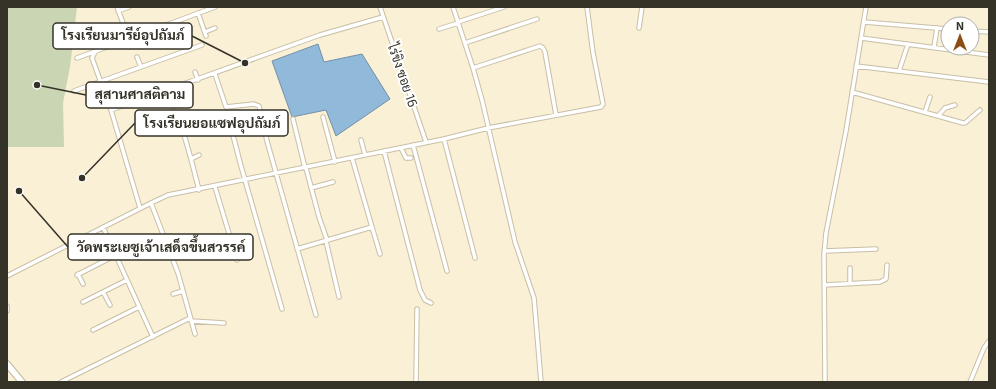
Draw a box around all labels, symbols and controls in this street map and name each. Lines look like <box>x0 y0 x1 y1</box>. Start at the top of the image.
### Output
north arrow <box>940 16 980 56</box>
text: N <box>956 19 964 32</box>
callout: โรงเรียนมารีย์อุปถัมภ์ <box>53 23 192 49</box>
text: โรงเรียนมารีย์อุปถัมภ์ <box>60 26 185 46</box>
street label: ไร่ขิง ซอย 16 <box>384 40 421 109</box>
callout: สุสานศาสติคาม <box>86 82 193 108</box>
text: สุสานศาสติคาม <box>95 85 185 105</box>
callout: โรงเรียนยอแซฟอุปถัมภ์ <box>135 110 288 136</box>
text: โรงเรียนยอแซฟอุปถัมภ์ <box>142 114 281 134</box>
callout: วัดพระเยซูเจ้าเสด็จขึ้นสวรรค์ <box>68 234 253 260</box>
text: วัดพระเยซูเจ้าเสด็จขึ้นสวรรค์ <box>77 234 246 258</box>

